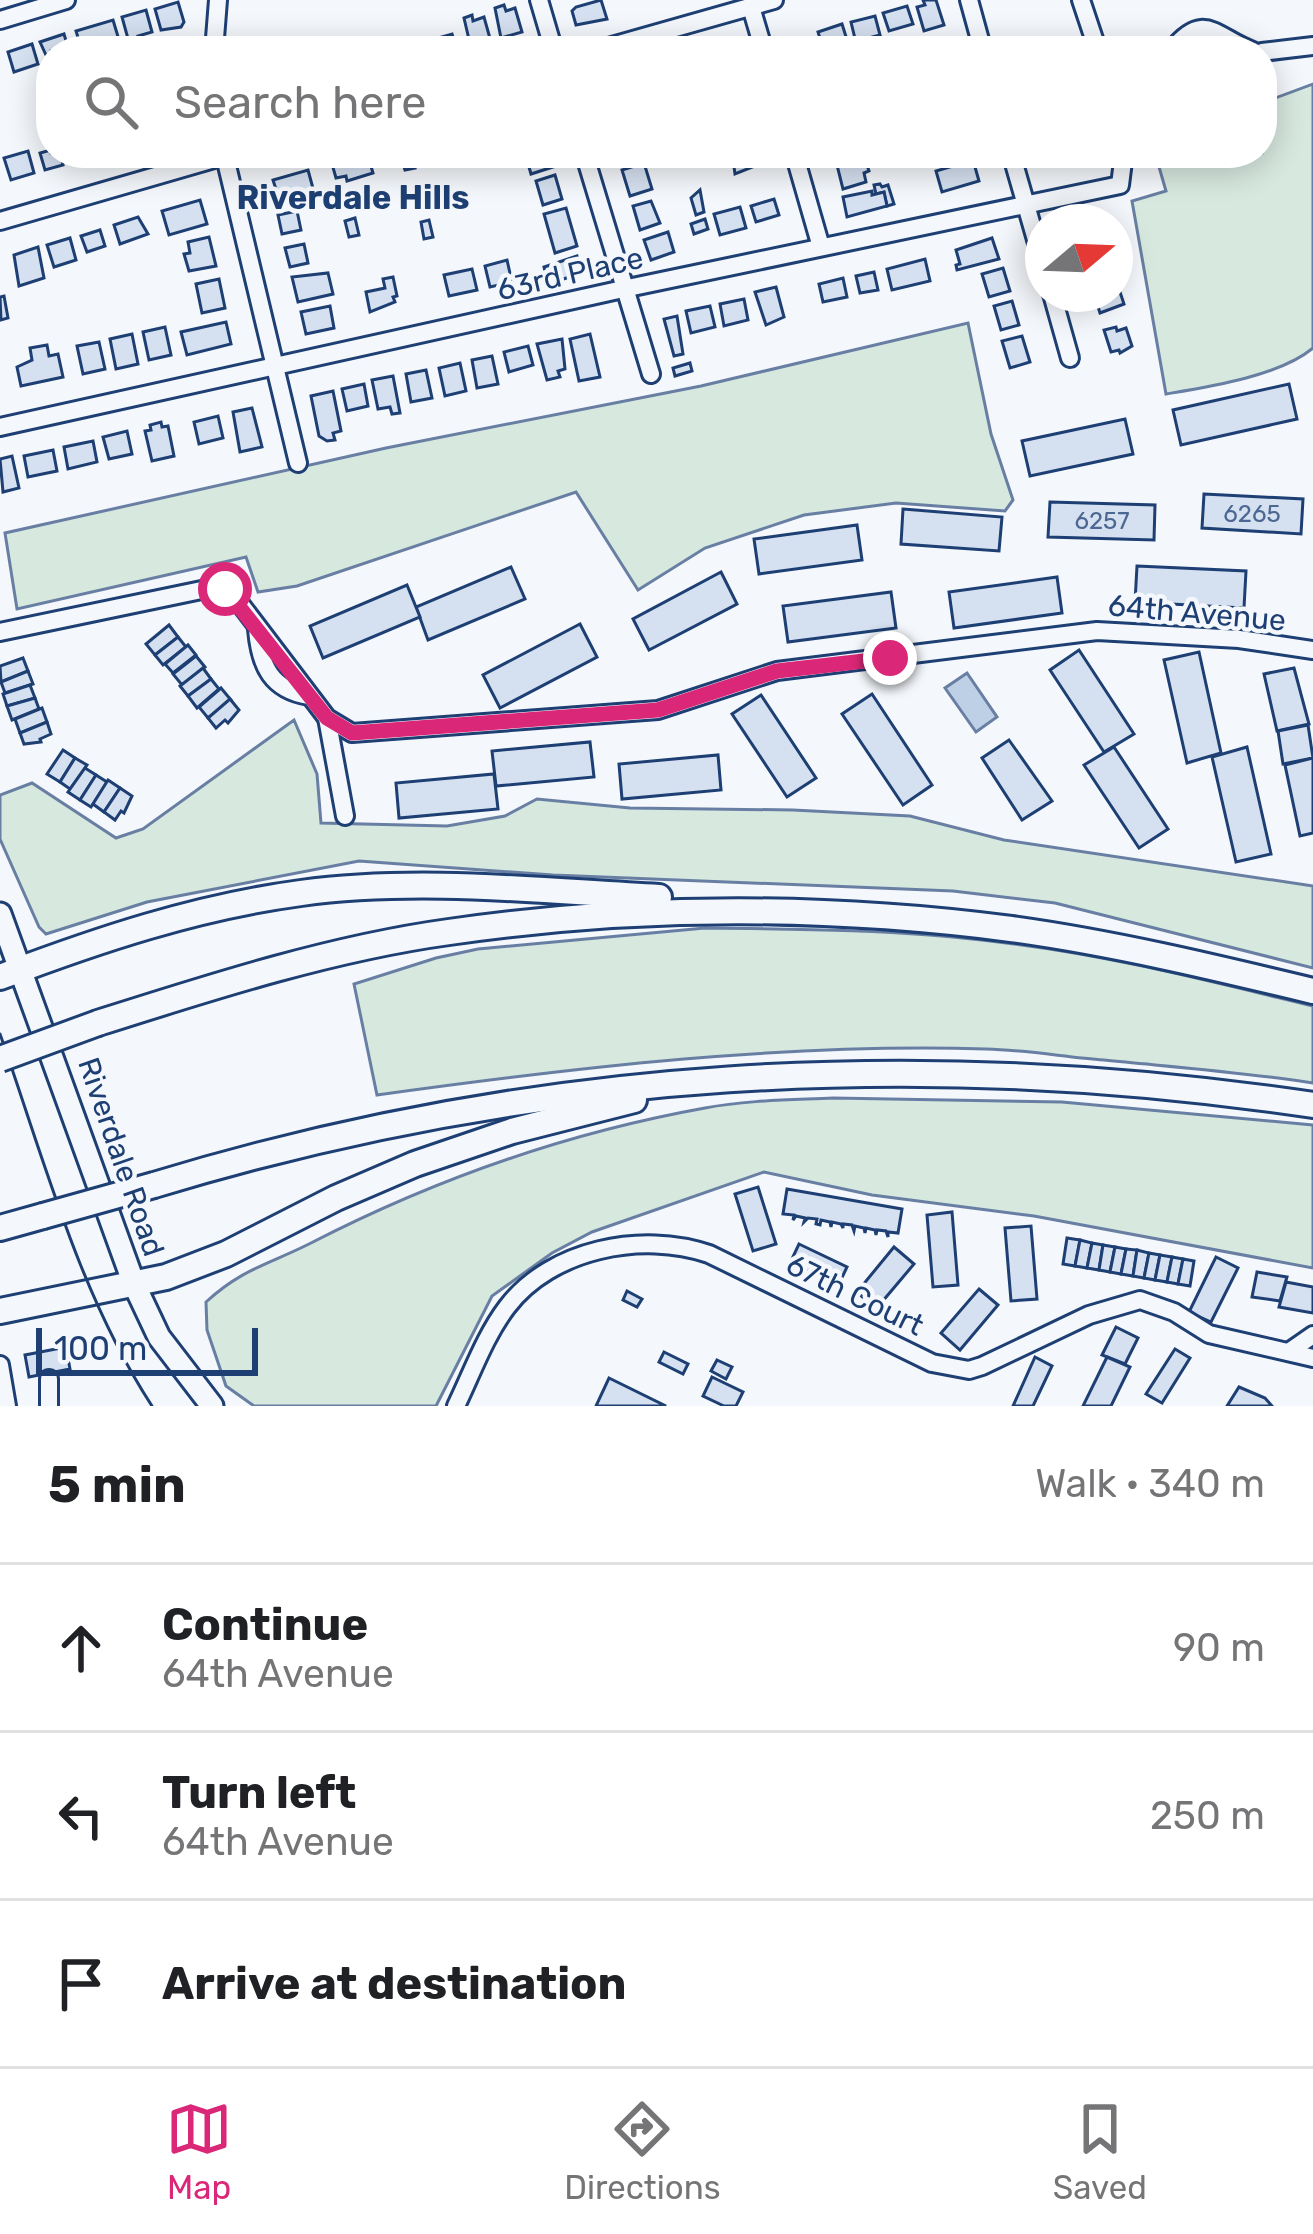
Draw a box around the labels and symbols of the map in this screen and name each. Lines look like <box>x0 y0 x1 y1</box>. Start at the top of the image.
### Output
district label: Riverdale Hills <box>236 178 470 217</box>
north arrow <box>1025 204 1133 312</box>
street label: 63rd Place <box>493 240 647 308</box>
house number: 6265 <box>1223 500 1281 528</box>
house number: 6257 <box>1074 507 1130 535</box>
route start <box>198 562 252 616</box>
street label: 64th Avenue <box>1107 587 1287 639</box>
route end <box>863 631 917 685</box>
street label: Riverdale Road <box>70 1053 172 1261</box>
street label: 67th Court <box>780 1246 930 1344</box>
scale bar <box>36 1322 258 1375</box>

